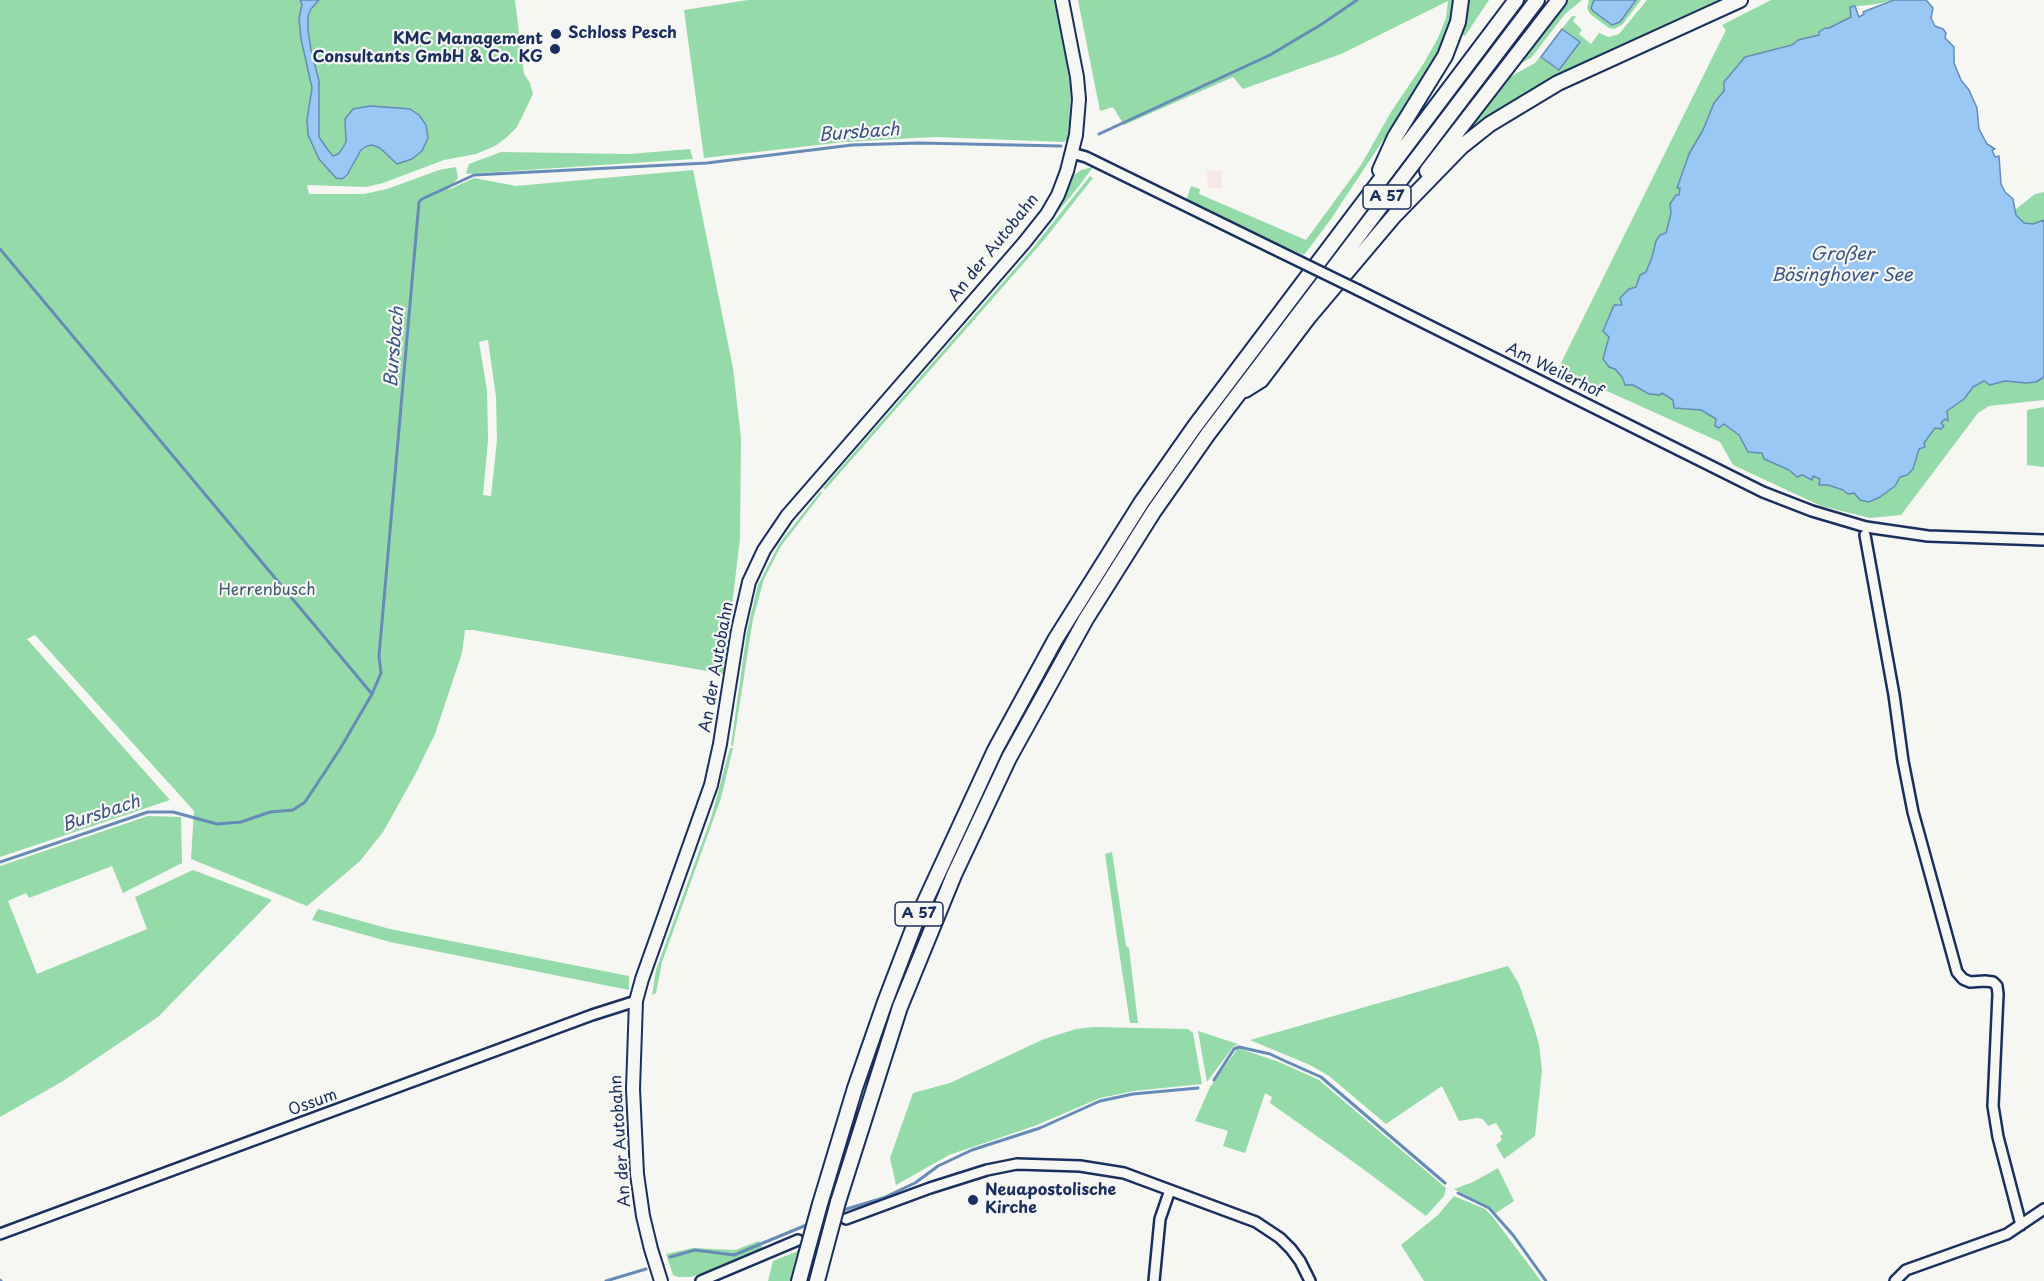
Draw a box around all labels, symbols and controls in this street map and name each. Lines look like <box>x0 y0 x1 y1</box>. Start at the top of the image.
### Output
place label: Schloss Pesch <box>568 24 677 44</box>
marker: Schloss Pesch <box>549 27 563 41</box>
place label: KMC Management Consultants GmbH & Co. KG <box>313 30 543 68</box>
marker: KMC Management Consultants GmbH & Co. KG <box>548 42 562 56</box>
water label: Bursbach <box>818 119 900 147</box>
road number: A 57 <box>1363 185 1411 209</box>
street label: An der Autobahn <box>945 190 1043 306</box>
water label: Großer Bösinghover See <box>1771 244 1913 286</box>
water label: Bursbach <box>381 306 409 388</box>
street label: Am Weilerhof <box>1502 339 1606 403</box>
park label: Herrenbusch <box>219 581 315 601</box>
street label: An der Autobahn <box>696 600 738 734</box>
water label: Bursbach <box>59 791 143 837</box>
road number: A 57 <box>895 902 943 926</box>
street label: An der Autobahn <box>607 1074 635 1208</box>
street label: Ossum <box>286 1085 340 1121</box>
place label: Neuapostolische Kirche <box>985 1181 1116 1219</box>
marker: Neuapostolische Kirche <box>966 1193 980 1207</box>

